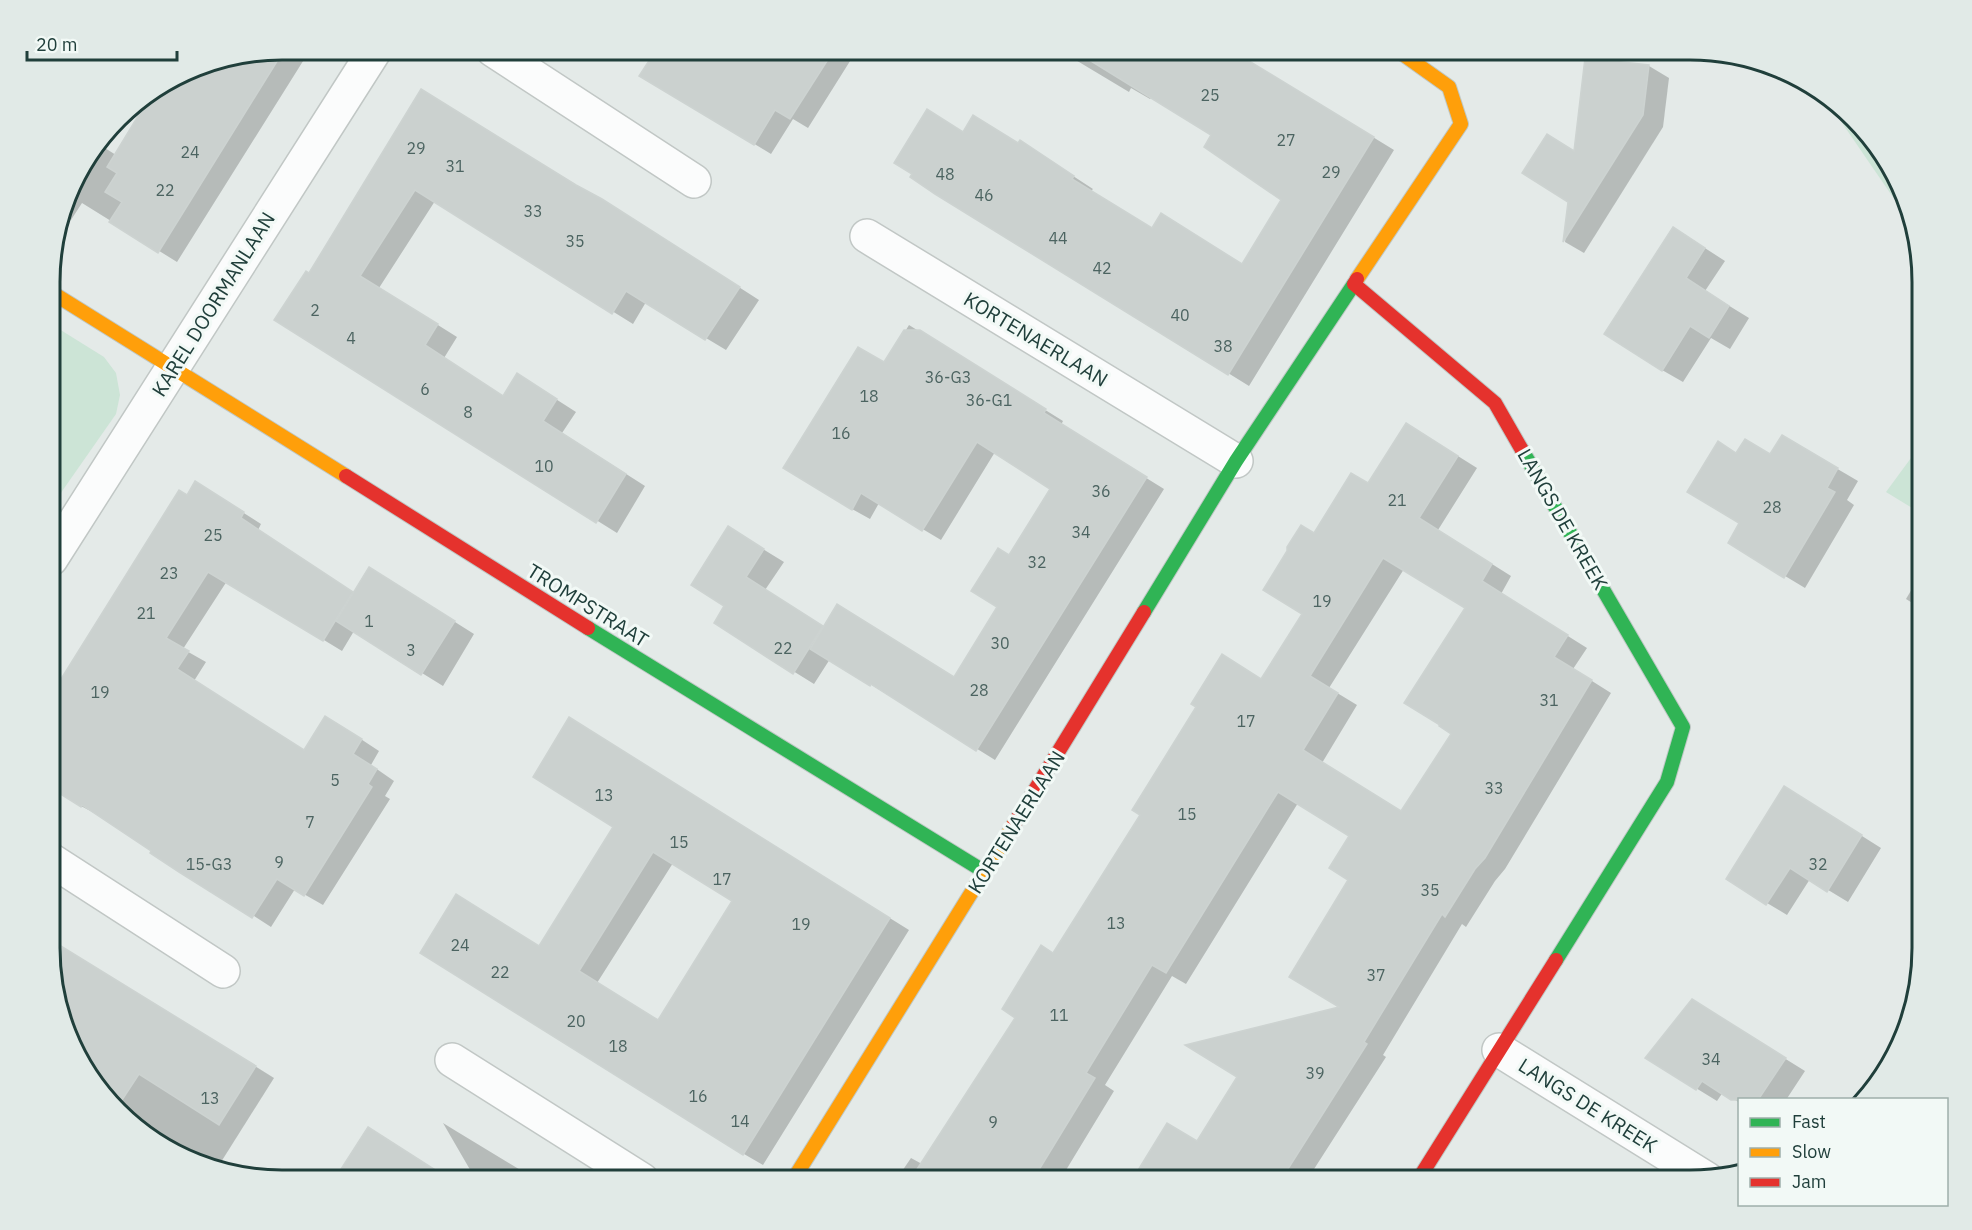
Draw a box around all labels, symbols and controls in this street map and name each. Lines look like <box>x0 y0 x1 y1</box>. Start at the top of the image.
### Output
scale bar <box>27 24 177 62</box>
text: 20 m <box>36 33 78 56</box>
house number: 25 <box>1200 85 1220 105</box>
house number: 27 <box>1276 130 1296 150</box>
house number: 29 <box>406 138 426 158</box>
house number: 24 <box>180 142 200 162</box>
house number: 31 <box>445 156 465 176</box>
house number: 29 <box>1321 162 1341 182</box>
house number: 48 <box>935 164 955 184</box>
house number: 22 <box>155 180 175 200</box>
house number: 46 <box>974 185 994 205</box>
house number: 33 <box>523 201 543 221</box>
street label: KAREL DOORMANLAAN <box>145 207 281 401</box>
house number: 44 <box>1048 228 1068 248</box>
house number: 35 <box>565 231 585 251</box>
house number: 42 <box>1092 258 1112 278</box>
street label: KORTENAERLAAN <box>959 285 1113 393</box>
house number: 2 <box>310 300 320 320</box>
house number: 40 <box>1170 305 1190 325</box>
house number: 4 <box>346 328 356 348</box>
house number: 38 <box>1213 336 1233 356</box>
house number: 36-G3 <box>925 367 971 387</box>
house number: 6 <box>420 379 430 399</box>
house number: 18 <box>859 386 879 406</box>
house number: 36-G1 <box>966 390 1012 410</box>
house number: 8 <box>463 402 473 422</box>
house number: 16 <box>831 423 851 443</box>
street label: LANGS DE KREEK <box>1512 443 1615 595</box>
house number: 10 <box>534 456 554 476</box>
house number: 36 <box>1091 481 1111 501</box>
house number: 21 <box>1387 490 1407 510</box>
house number: 28 <box>1762 497 1782 517</box>
house number: 34 <box>1071 522 1091 542</box>
house number: 25 <box>203 525 223 545</box>
house number: 32 <box>1027 552 1047 572</box>
street label: TROMPSTRAAT <box>522 557 654 653</box>
house number: 23 <box>159 563 179 583</box>
house number: 19 <box>1312 591 1332 611</box>
house number: 21 <box>136 603 156 623</box>
house number: 1 <box>364 611 374 631</box>
house number: 30 <box>990 633 1010 653</box>
house number: 22 <box>773 638 793 658</box>
house number: 3 <box>406 640 416 660</box>
house number: 28 <box>969 680 989 700</box>
house number: 19 <box>90 682 110 702</box>
house number: 31 <box>1539 690 1559 710</box>
house number: 17 <box>1236 711 1256 731</box>
street label: KORTENAERLAAN <box>961 745 1071 899</box>
house number: 5 <box>330 770 340 790</box>
house number: 33 <box>1484 778 1504 798</box>
house number: 13 <box>594 785 614 805</box>
house number: 15 <box>1177 804 1197 824</box>
house number: 7 <box>305 812 315 832</box>
house number: 15 <box>669 832 689 852</box>
house number: 9 <box>274 852 284 872</box>
house number: 15-G3 <box>186 854 232 874</box>
house number: 32 <box>1808 854 1828 874</box>
house number: 17 <box>712 869 732 889</box>
house number: 35 <box>1420 880 1440 900</box>
house number: 13 <box>1106 913 1126 933</box>
house number: 19 <box>791 914 811 934</box>
house number: 24 <box>450 935 470 955</box>
house number: 22 <box>490 962 510 982</box>
house number: 37 <box>1366 965 1386 985</box>
house number: 11 <box>1049 1005 1069 1025</box>
house number: 20 <box>566 1011 586 1031</box>
house number: 18 <box>608 1036 628 1056</box>
house number: 34 <box>1701 1049 1721 1069</box>
street label: LANGS DE KREEK <box>1513 1051 1663 1159</box>
house number: 39 <box>1305 1063 1325 1083</box>
house number: 16 <box>688 1086 708 1106</box>
house number: 13 <box>200 1088 220 1108</box>
legend <box>1738 1098 1948 1206</box>
text: Fast <box>1792 1110 1826 1133</box>
house number: 14 <box>730 1111 750 1131</box>
house number: 9 <box>988 1112 998 1132</box>
text: Slow <box>1792 1140 1831 1163</box>
text: Jam <box>1792 1170 1827 1193</box>

